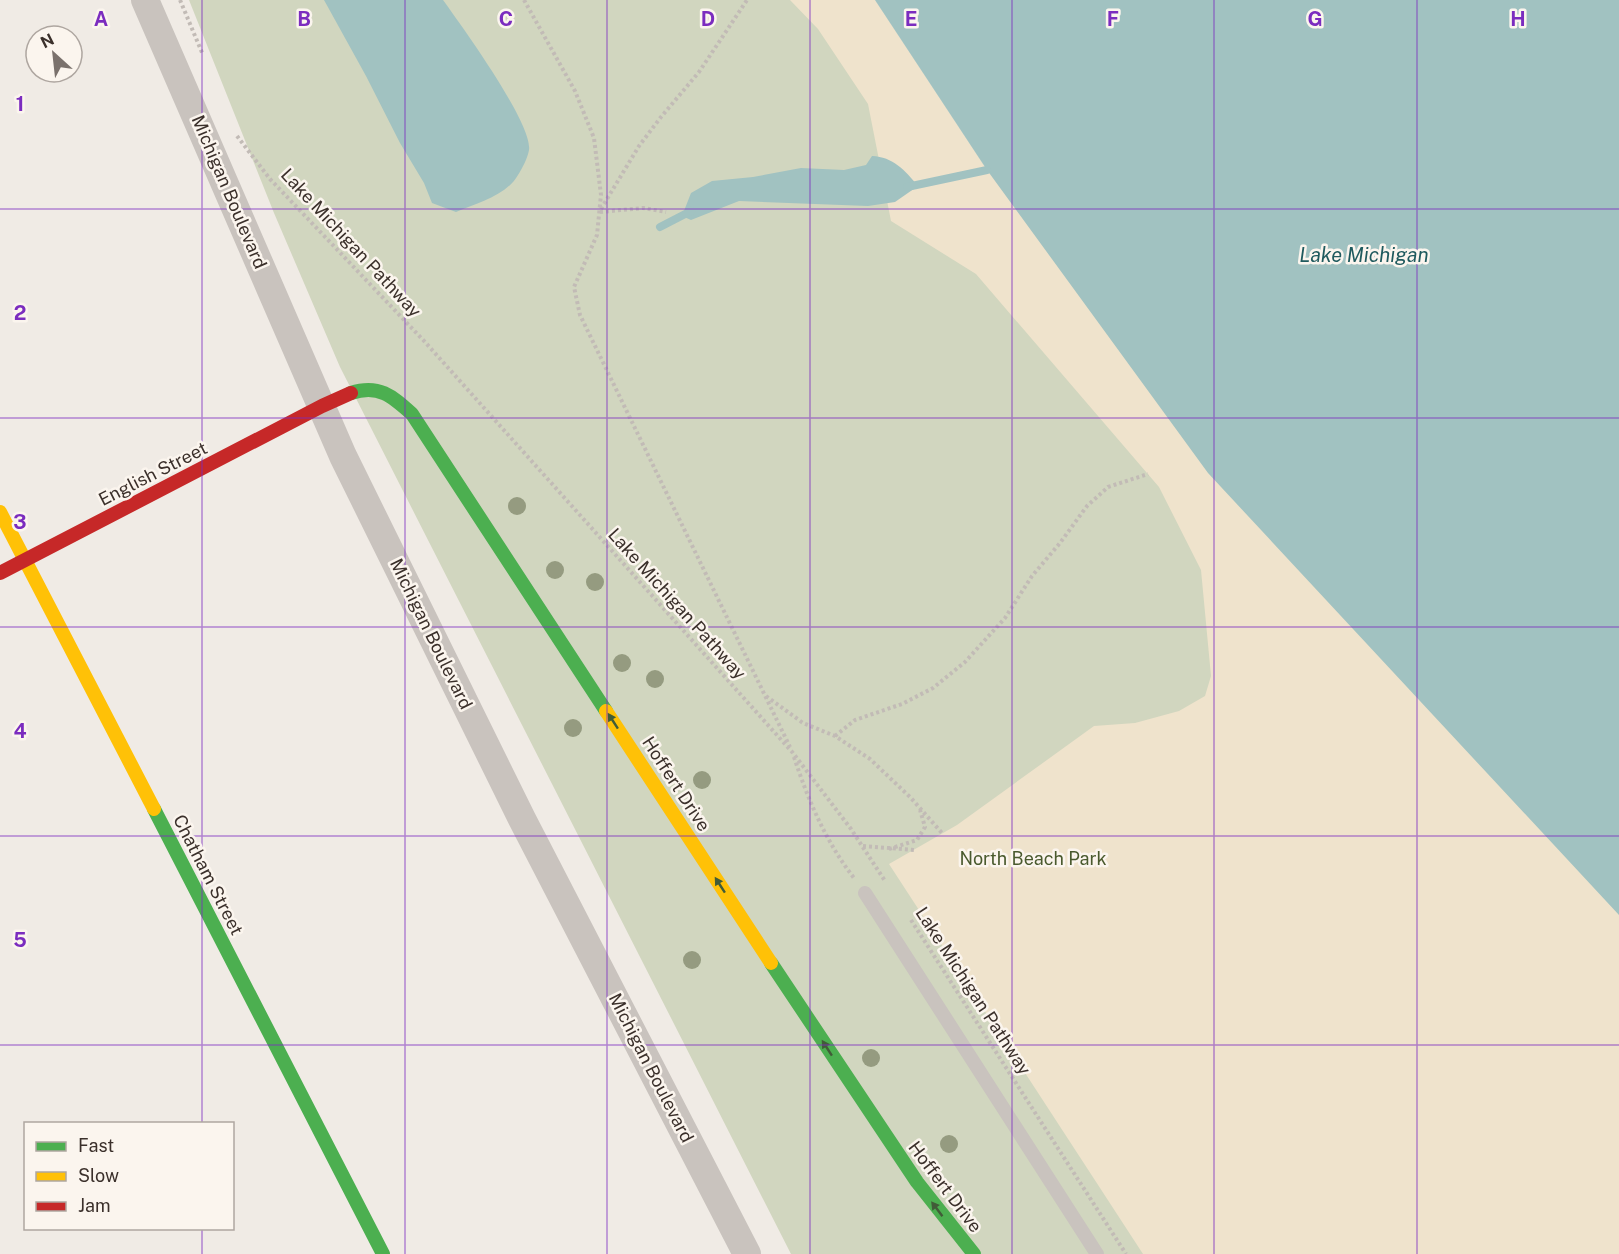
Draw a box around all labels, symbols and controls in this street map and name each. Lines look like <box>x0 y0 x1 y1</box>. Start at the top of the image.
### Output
text: A <box>94 7 108 31</box>
text: B <box>297 7 311 31</box>
text: C <box>499 7 513 31</box>
text: D <box>701 7 715 31</box>
text: E <box>905 7 917 31</box>
text: F <box>1107 7 1119 31</box>
text: G <box>1307 7 1323 31</box>
text: H <box>1510 7 1526 31</box>
north arrow <box>24 24 84 84</box>
text: N <box>38 30 57 52</box>
text: 1 <box>16 92 24 116</box>
street label: Michigan Boulevard <box>188 112 271 272</box>
street label: Lake Michigan Pathway <box>277 164 426 322</box>
water label: Lake Michigan <box>1299 243 1429 267</box>
text: 2 <box>14 301 26 325</box>
street label: English Street <box>95 437 210 510</box>
text: 3 <box>13 510 27 534</box>
street label: Lake Michigan Pathway <box>604 524 751 684</box>
street label: Michigan Boulevard <box>386 555 477 712</box>
one-way arrow <box>607 714 619 730</box>
text: 4 <box>13 719 27 743</box>
street label: Hoffert Drive <box>638 732 715 835</box>
street label: Chatham Street <box>169 811 248 938</box>
park label: North Beach Park <box>959 848 1107 869</box>
one-way arrow <box>714 877 726 893</box>
street label: Lake Michigan Pathway <box>911 903 1036 1079</box>
text: 5 <box>13 928 27 952</box>
street label: Michigan Boulevard <box>605 990 698 1146</box>
one-way arrow <box>821 1040 833 1056</box>
legend <box>24 1122 234 1230</box>
text: Fast <box>78 1135 114 1156</box>
street label: Hoffert Drive <box>904 1137 986 1236</box>
text: Slow <box>78 1165 119 1186</box>
text: Jam <box>78 1195 111 1216</box>
one-way arrow <box>931 1201 943 1216</box>

